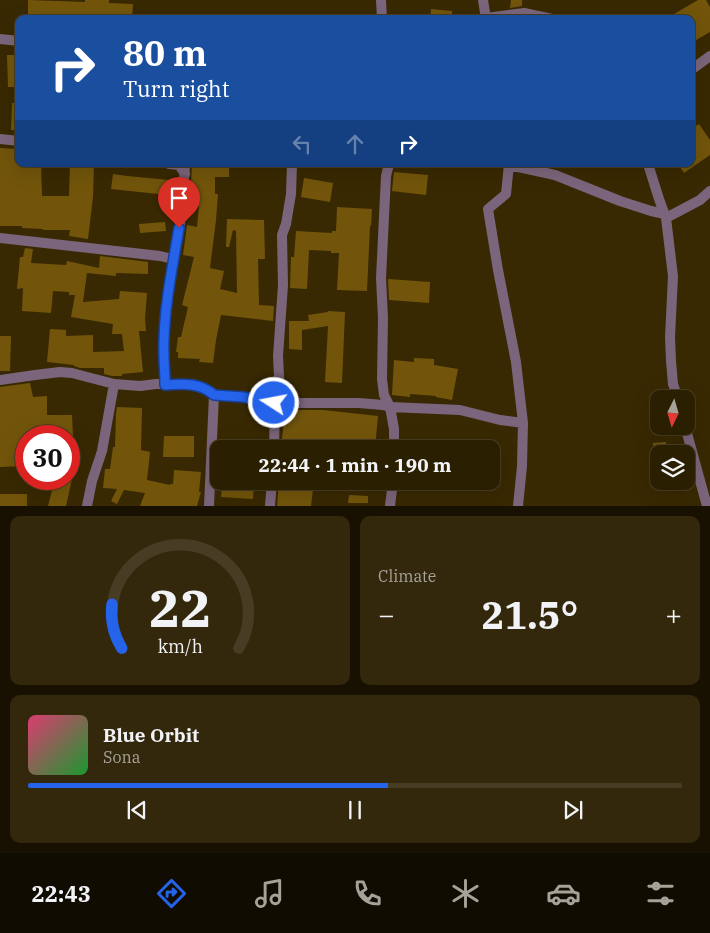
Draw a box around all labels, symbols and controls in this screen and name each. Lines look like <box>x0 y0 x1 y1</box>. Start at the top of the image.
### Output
text: 80 m <box>123 30 207 76</box>
icon: right <box>40 35 105 100</box>
text: Turn right <box>123 74 230 103</box>
icon: left <box>288 130 316 158</box>
icon: ahead <box>341 130 369 158</box>
icon: right <box>394 130 422 158</box>
pin <box>158 177 200 228</box>
icon: arrive <box>165 184 193 212</box>
position arrow <box>247 376 299 428</box>
north arrow <box>650 390 695 435</box>
map controls <box>650 390 695 490</box>
speed limit sign: 30 <box>15 425 80 490</box>
button: layers <box>650 445 695 490</box>
text: 22:44 · 1 min · 190 m <box>259 453 451 477</box>
text: Climate <box>378 566 436 586</box>
text: 22 <box>149 574 211 641</box>
text: 21.5° <box>482 590 578 639</box>
text: − <box>378 596 395 633</box>
text: + <box>665 596 682 633</box>
text: km/h <box>157 635 203 658</box>
text: Blue Orbit <box>103 723 199 747</box>
text: Sona <box>103 747 140 767</box>
icon: previous <box>123 796 151 824</box>
icon: pause <box>341 796 369 824</box>
icon: next <box>559 796 587 824</box>
icon: directions <box>154 876 189 911</box>
icon: music <box>252 876 287 911</box>
icon: phone <box>350 876 385 911</box>
icon: climate <box>448 876 483 911</box>
icon: car <box>546 876 581 911</box>
icon: filters <box>643 876 678 911</box>
text: 22:43 <box>31 879 91 908</box>

